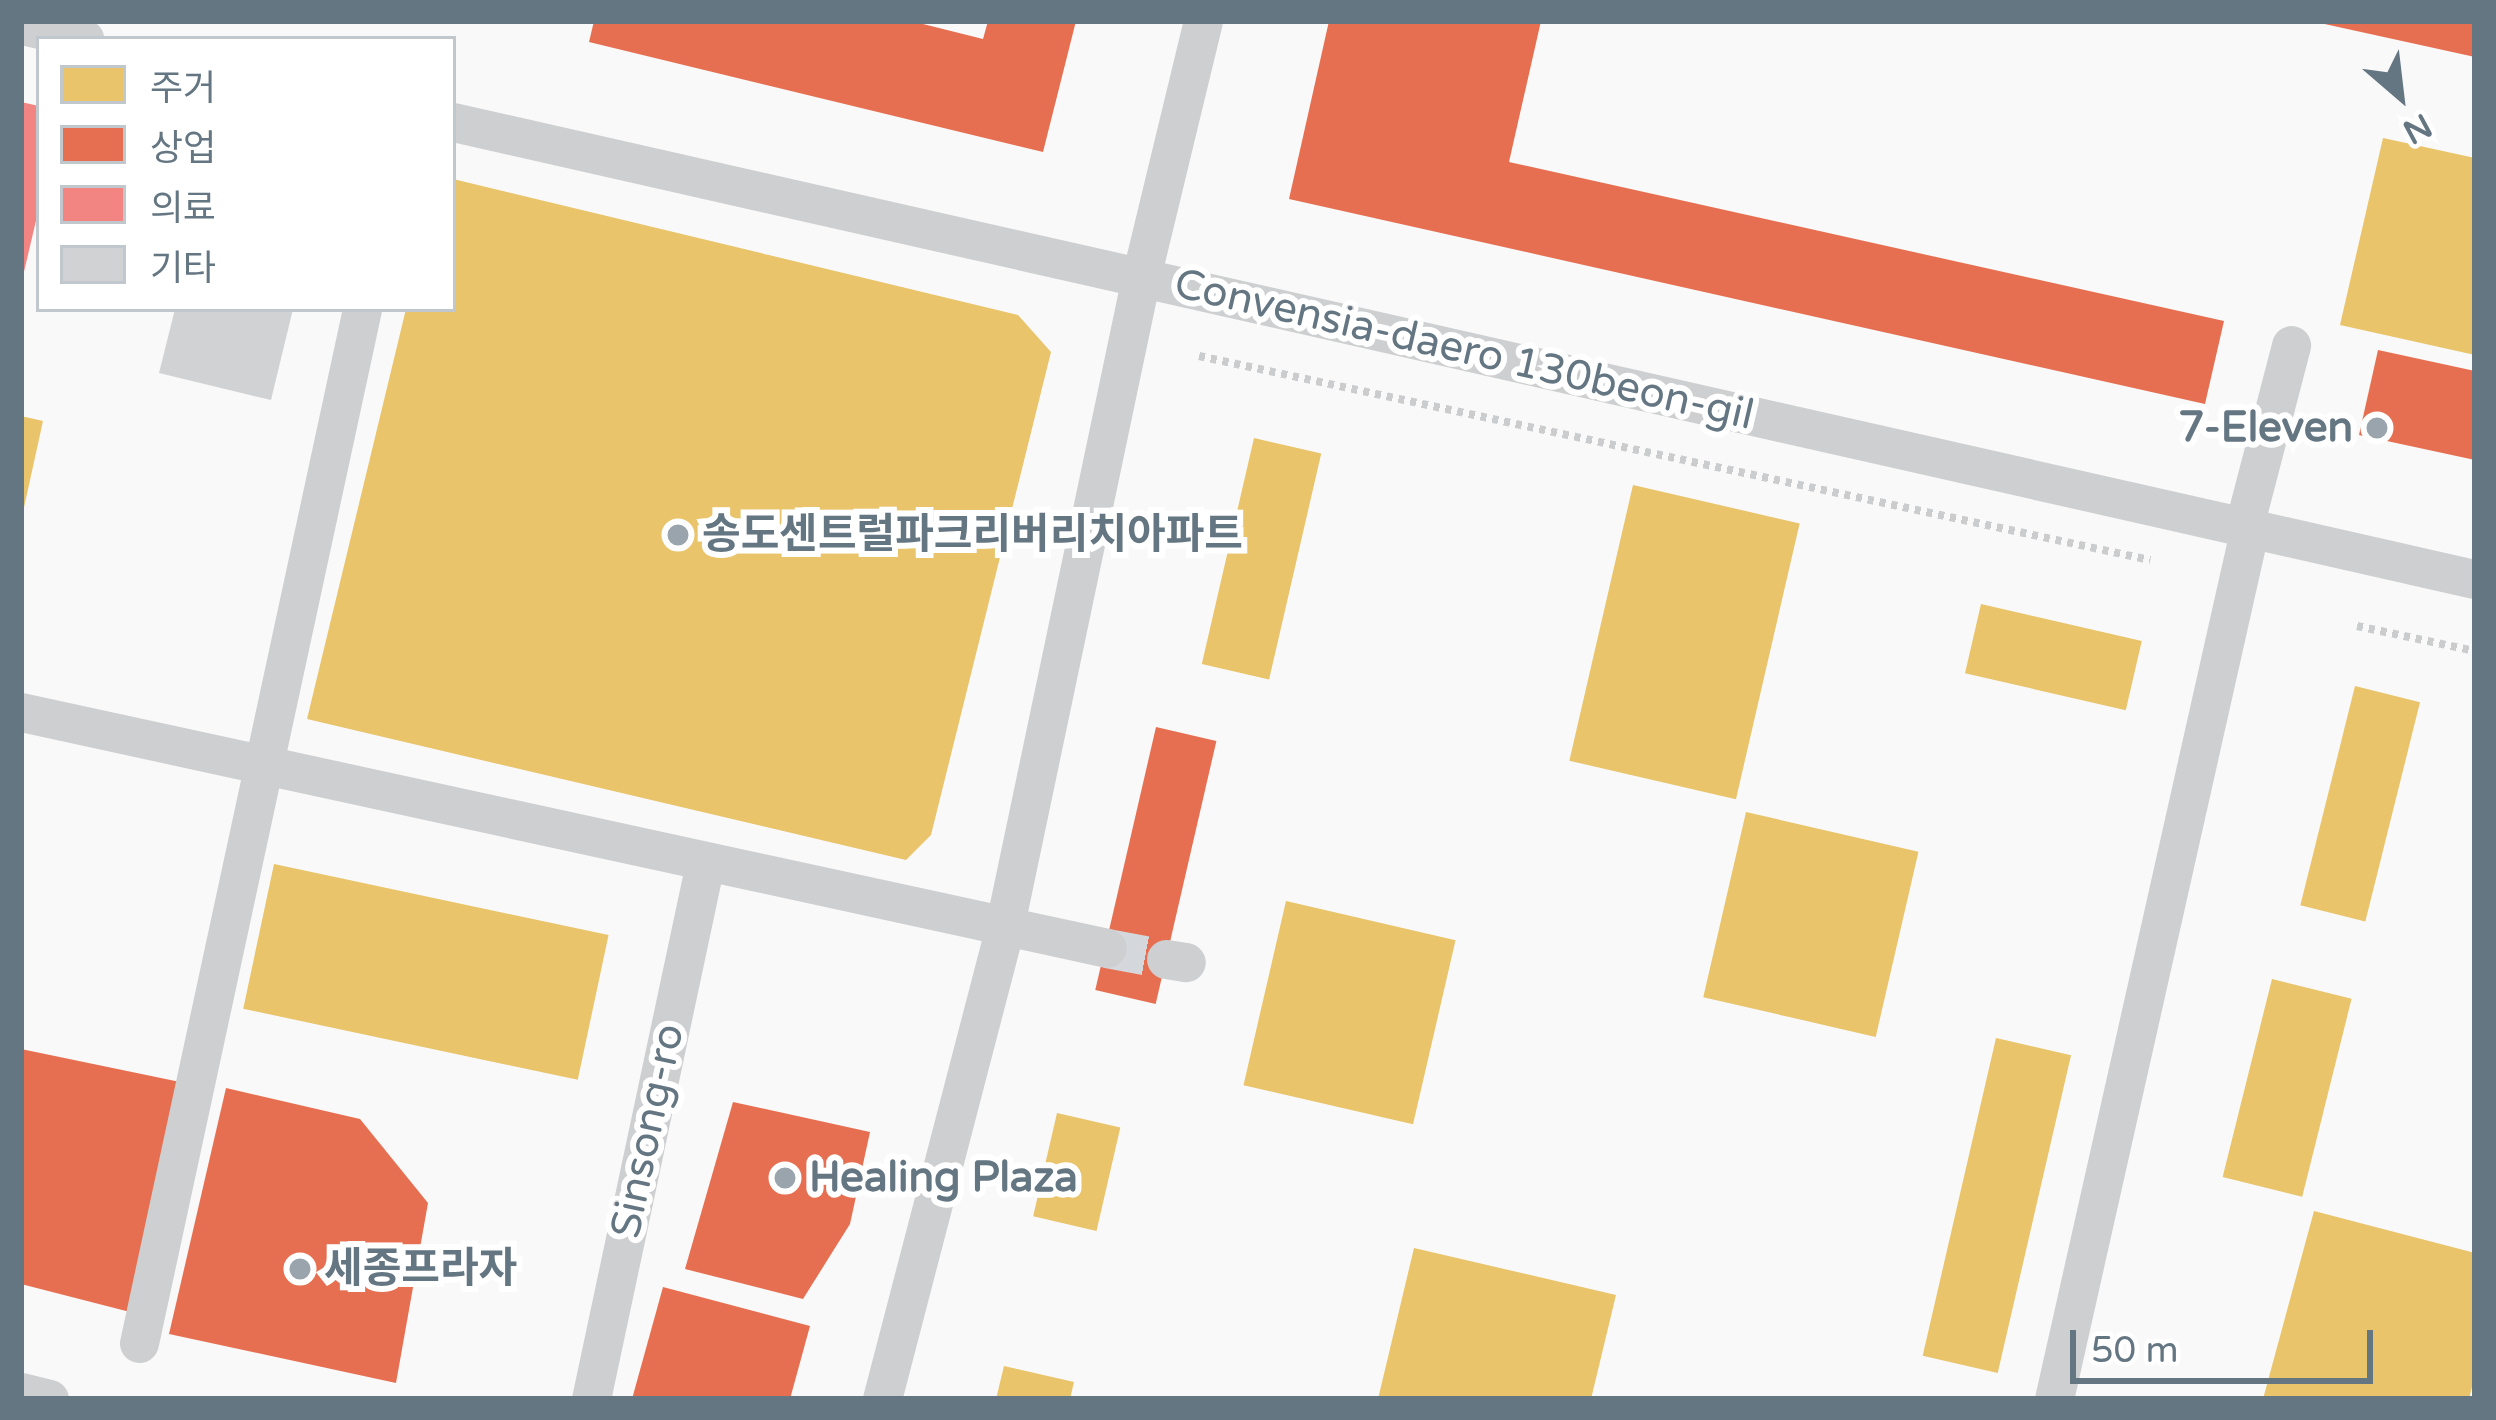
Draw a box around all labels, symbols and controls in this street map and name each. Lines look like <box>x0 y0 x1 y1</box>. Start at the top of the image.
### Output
legend <box>36 36 456 312</box>
north arrow <box>2340 36 2460 156</box>
text: 주거 <box>150 67 216 110</box>
text: N <box>2396 105 2438 152</box>
text: 상업 <box>150 127 216 170</box>
text: 의료 <box>150 187 216 230</box>
text: 기타 <box>150 247 216 290</box>
street label: Convensia-daero 130beon-gil <box>1170 259 1758 441</box>
place label: 7-Eleven <box>2178 403 2353 453</box>
marker: 7-Eleven <box>2364 415 2390 441</box>
place label: 송도센트럴파크리버리치아파트 <box>702 510 1243 560</box>
marker: 송도센트럴파크리버리치아파트 <box>665 522 691 548</box>
street label: Sinsong-ro <box>601 1019 695 1243</box>
place label: Healing Plaza <box>809 1153 1078 1203</box>
marker: Healing Plaza <box>772 1165 798 1191</box>
place label: 세종프라자 <box>324 1244 517 1294</box>
marker: 세종프라자 <box>287 1256 313 1282</box>
scale bar <box>2076 1306 2379 1380</box>
text: 50 m <box>2091 1329 2179 1372</box>

